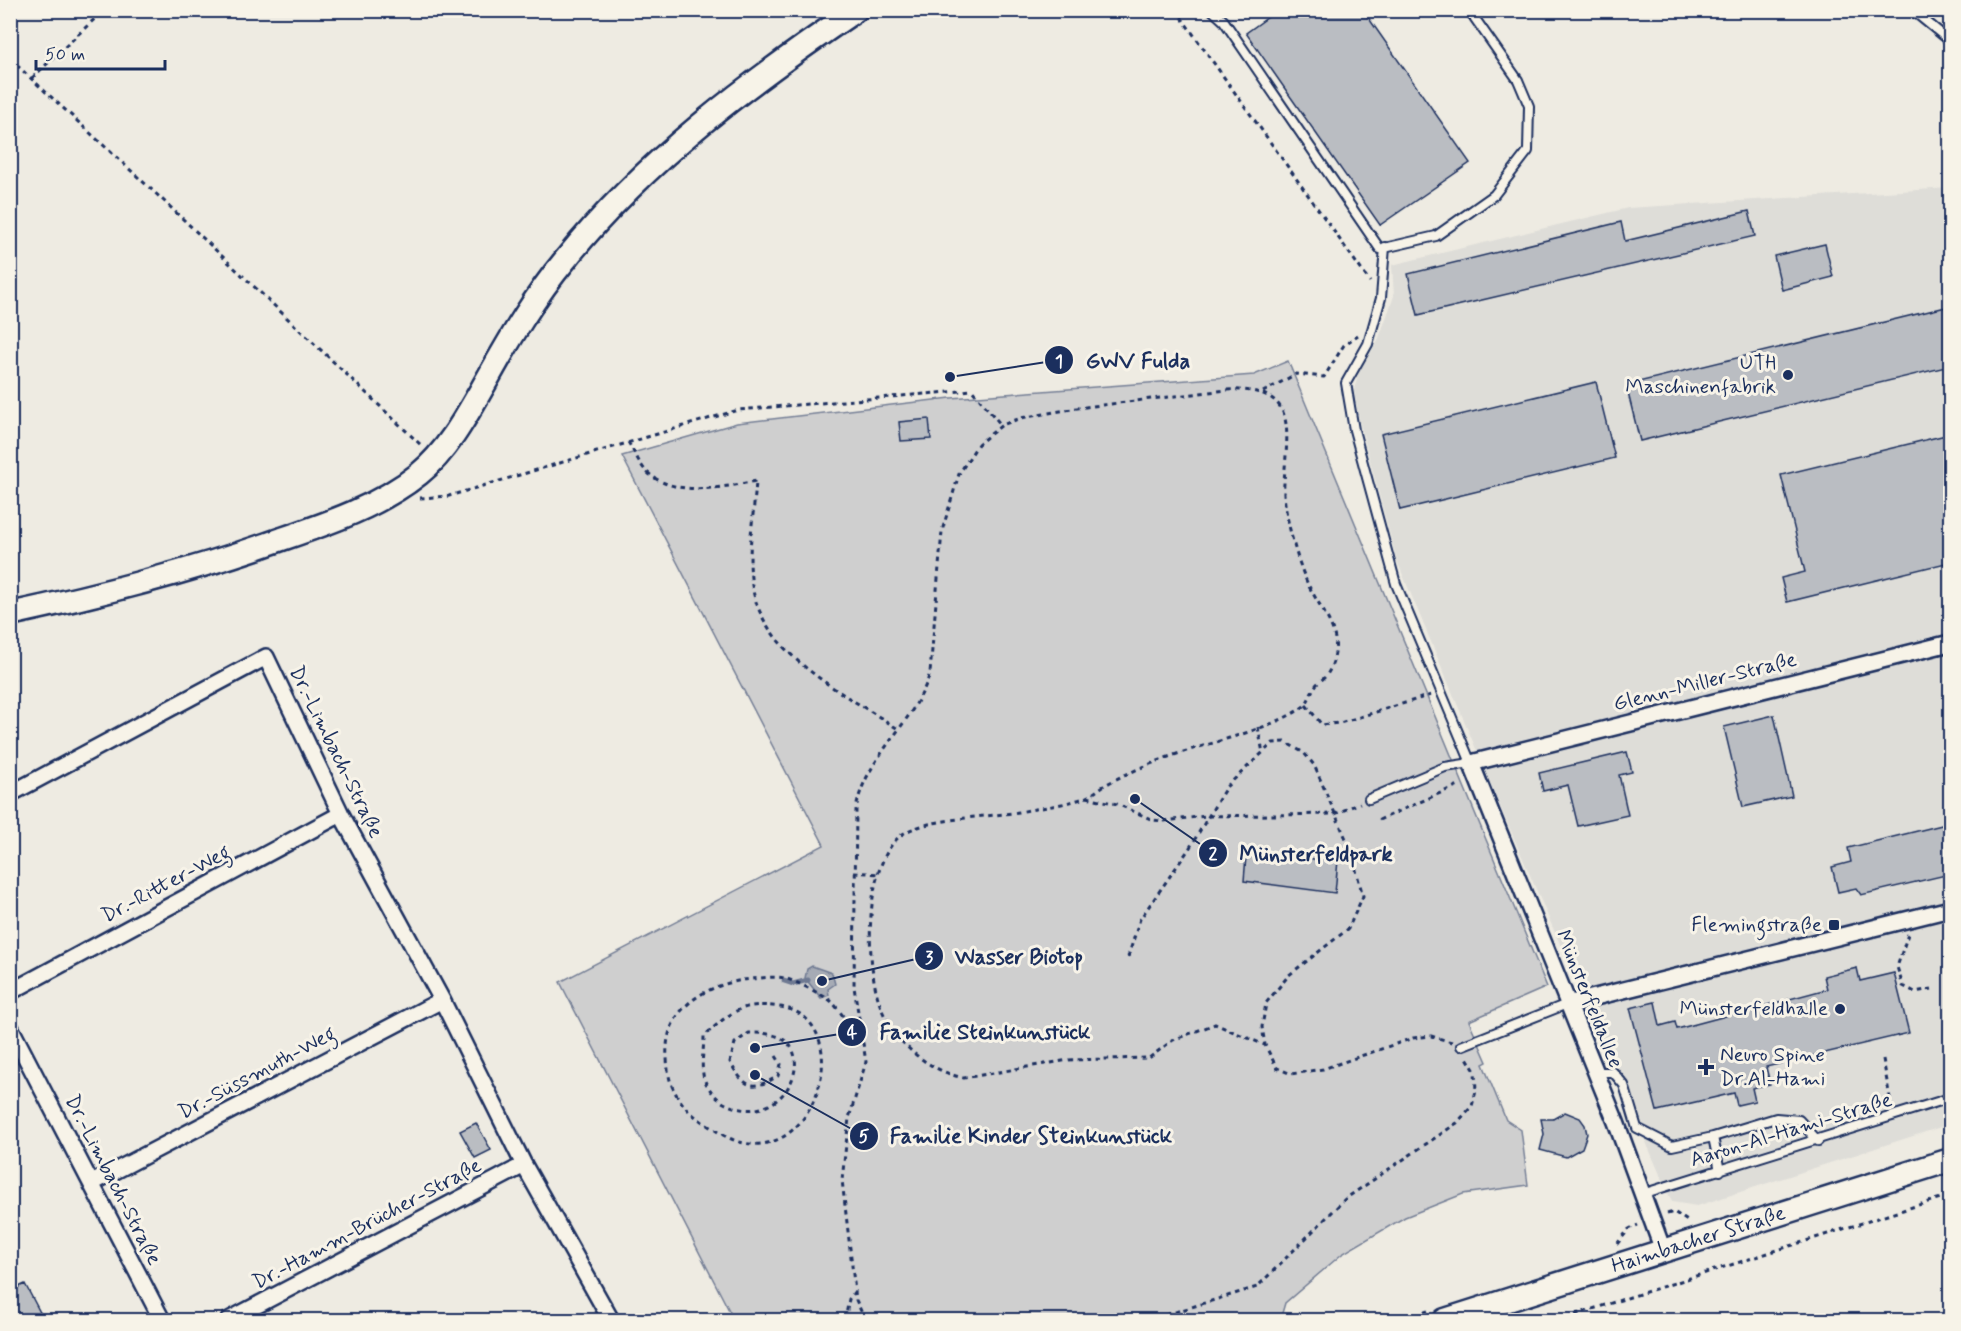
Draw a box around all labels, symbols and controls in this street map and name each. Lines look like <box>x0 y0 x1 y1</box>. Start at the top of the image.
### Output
scale bar <box>36 33 165 71</box>
text: 50 m <box>45 43 85 67</box>
callout: GWV Fulda <box>1044 340 1202 380</box>
text: GWV Fulda <box>1086 348 1191 376</box>
place label: UTH Maschinenfabrik <box>1625 349 1776 401</box>
text: 1 <box>1055 350 1063 374</box>
marker: UTH Maschinenfabrik <box>1781 368 1795 382</box>
street label: Glenn-Miller-Straße <box>1610 646 1800 718</box>
street label: Dr.-Limbach-Straße <box>282 661 390 843</box>
callout: Münsterfeldpark <box>1198 833 1405 873</box>
street label: Dr.-Ritter-Weg <box>97 838 236 932</box>
text: Münsterfeldpark <box>1239 841 1393 869</box>
text: 2 <box>1209 842 1218 866</box>
place label: Flemingstraße <box>1691 911 1822 941</box>
marker: Flemingstraße <box>1827 918 1841 932</box>
street label: Münsterfeldallee <box>1549 926 1629 1072</box>
callout: Wasser Biotop <box>914 936 1093 976</box>
text: Wasser Biotop <box>954 944 1083 972</box>
text: 3 <box>925 946 934 970</box>
place label: Münsterfeldhalle <box>1680 995 1828 1023</box>
marker: Münsterfeldhalle <box>1833 1002 1847 1016</box>
callout: Familie Steinkunstück <box>837 1012 1102 1052</box>
text: Familie Steinkunstück <box>879 1019 1091 1047</box>
street label: Dr.-Süssmuth-Weg <box>173 1020 342 1128</box>
text: 4 <box>847 1021 858 1045</box>
place label: Neuro Spine Dr.Al-Hami <box>1720 1041 1825 1093</box>
marker: Neuro Spine Dr.Al-Hami <box>1697 1058 1715 1076</box>
street label: Aaron-Al-Hami-Straße <box>1687 1086 1895 1174</box>
street label: Dr.-Limbach-Straße <box>58 1090 168 1270</box>
callout: Familie Kinder Steinkunstück <box>849 1116 1183 1156</box>
text: Familie Kinder Steinkunstück <box>890 1123 1173 1151</box>
text: 5 <box>859 1125 870 1149</box>
street label: Dr.-Hamm-Brücher-Straße <box>248 1152 486 1296</box>
street label: Haimbacher Straße <box>1608 1199 1789 1280</box>

